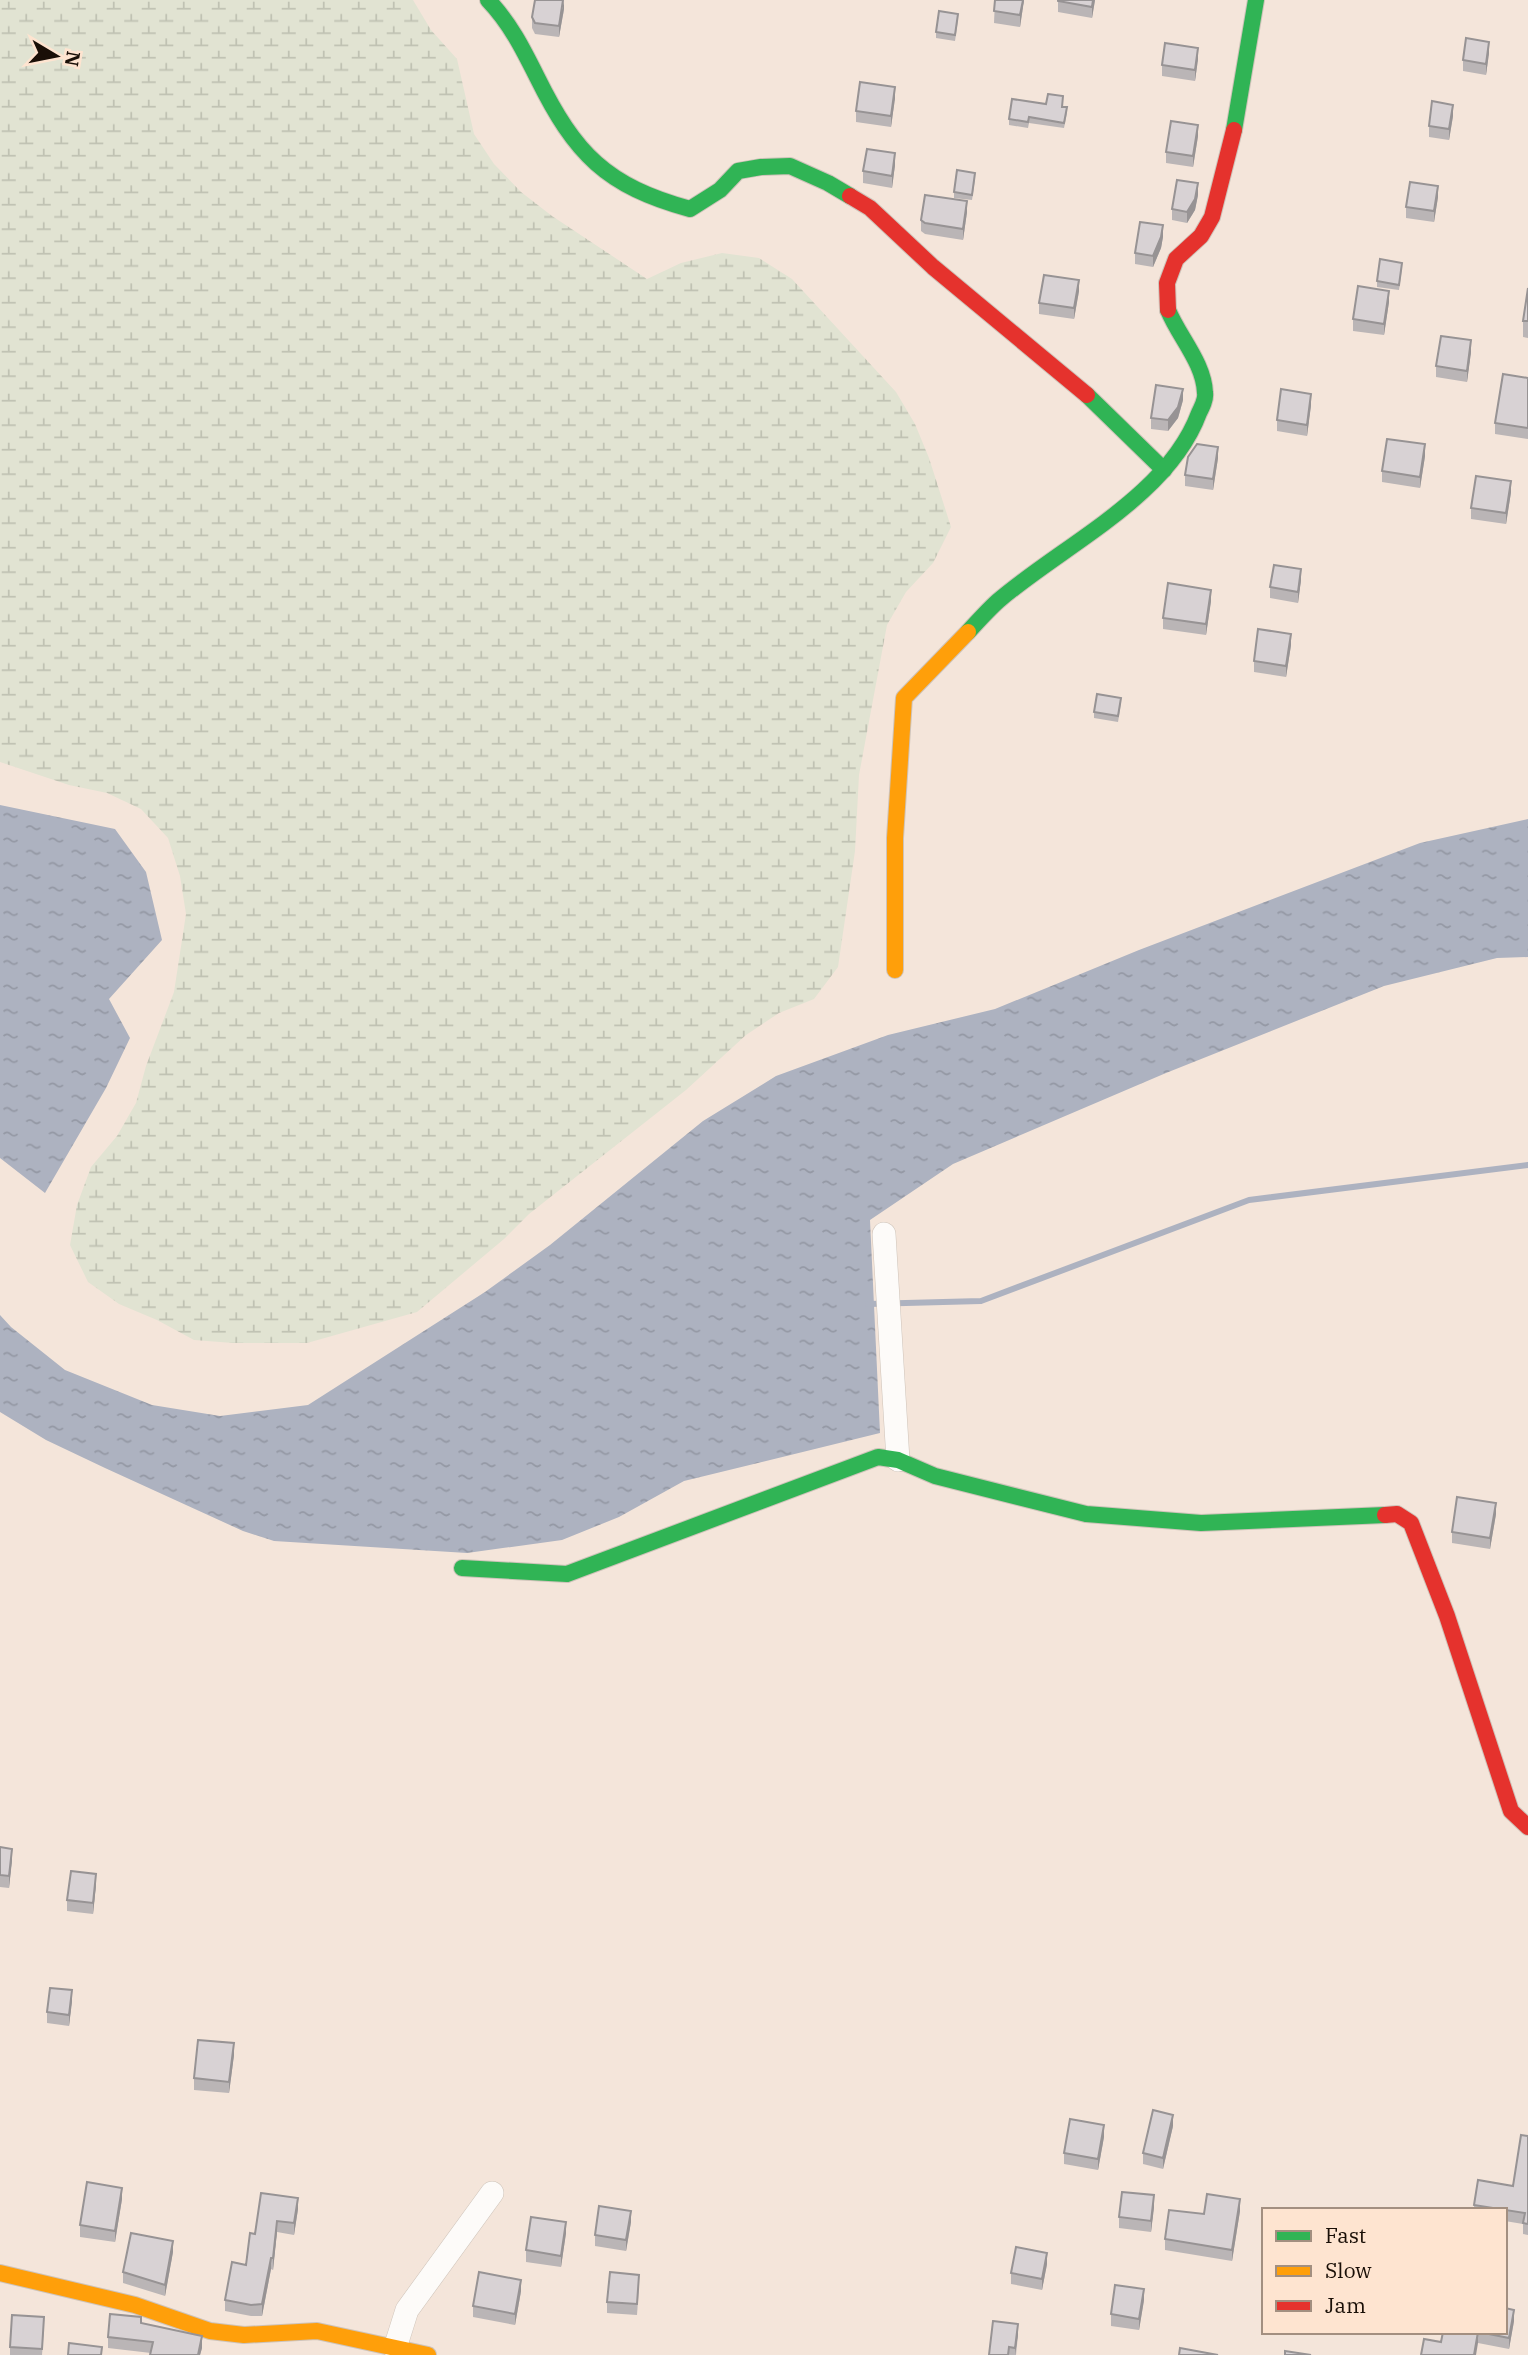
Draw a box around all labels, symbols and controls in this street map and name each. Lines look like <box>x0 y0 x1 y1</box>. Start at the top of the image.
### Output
north arrow <box>21 21 91 91</box>
text: N <box>60 49 86 68</box>
legend <box>1262 2208 1507 2334</box>
text: Fast <box>1325 2221 1366 2249</box>
text: Slow <box>1325 2256 1372 2284</box>
text: Jam <box>1325 2291 1366 2319</box>

